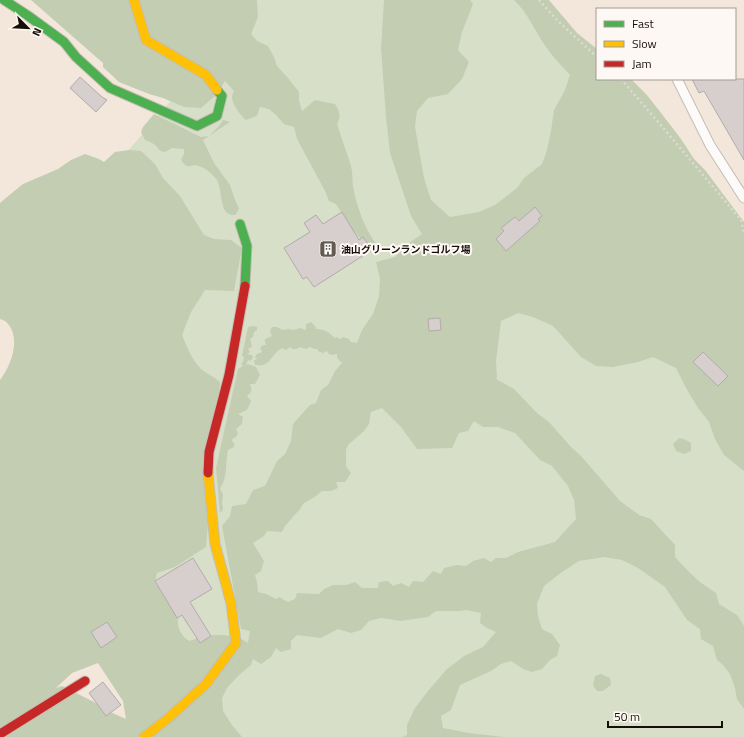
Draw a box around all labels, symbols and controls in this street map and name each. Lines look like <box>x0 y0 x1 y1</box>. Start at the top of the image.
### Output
north arrow <box>8 8 48 48</box>
legend <box>596 8 736 80</box>
text: Fast <box>632 14 655 33</box>
text: N <box>28 25 46 39</box>
text: Slow <box>632 34 657 53</box>
text: Jam <box>632 54 652 73</box>
building icon: 油山グリーンランドゴルフ場 <box>318 239 338 259</box>
place label: 油山グリーンランドゴルフ場 <box>341 242 471 257</box>
scale bar <box>608 703 722 729</box>
text: 50 m <box>614 707 640 726</box>

